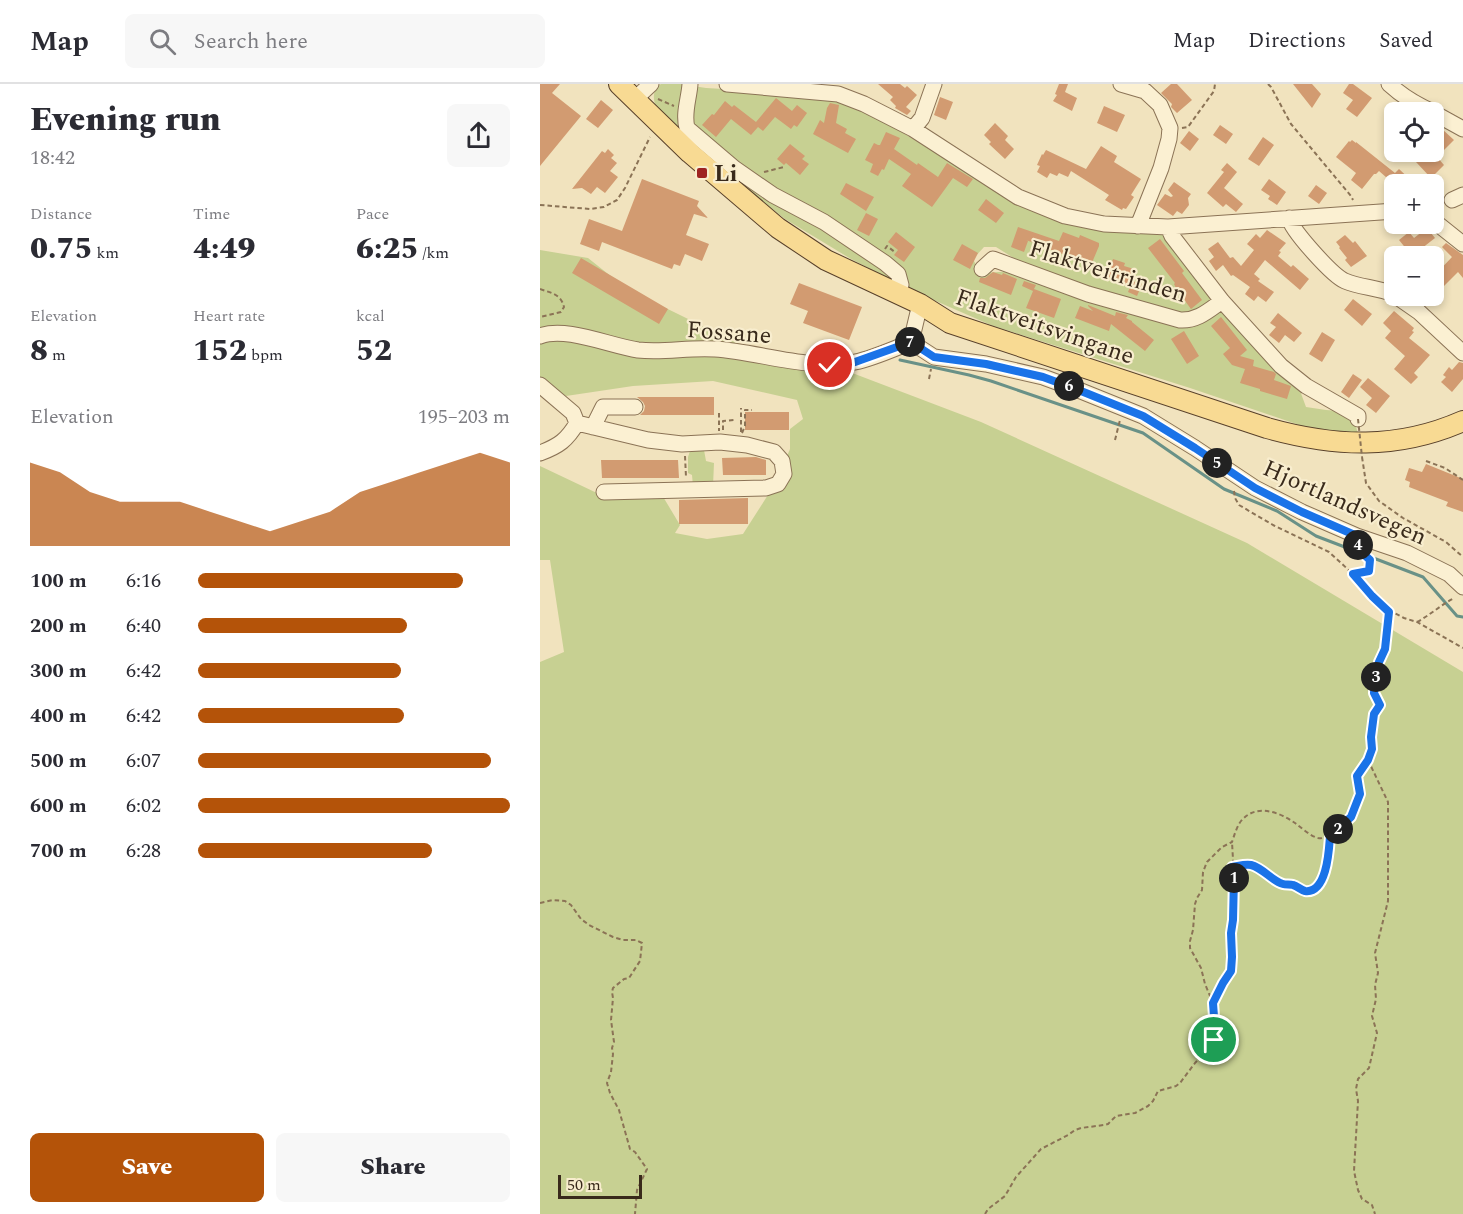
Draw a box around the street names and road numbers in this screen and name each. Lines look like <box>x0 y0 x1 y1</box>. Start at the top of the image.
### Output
street label: Flaktveitrinden <box>1024 231 1191 313</box>
street label: Flaktveitsvingane <box>950 279 1139 374</box>
street label: Fossane <box>685 312 772 354</box>
street label: Hjortlandsvegen <box>1257 451 1432 555</box>

